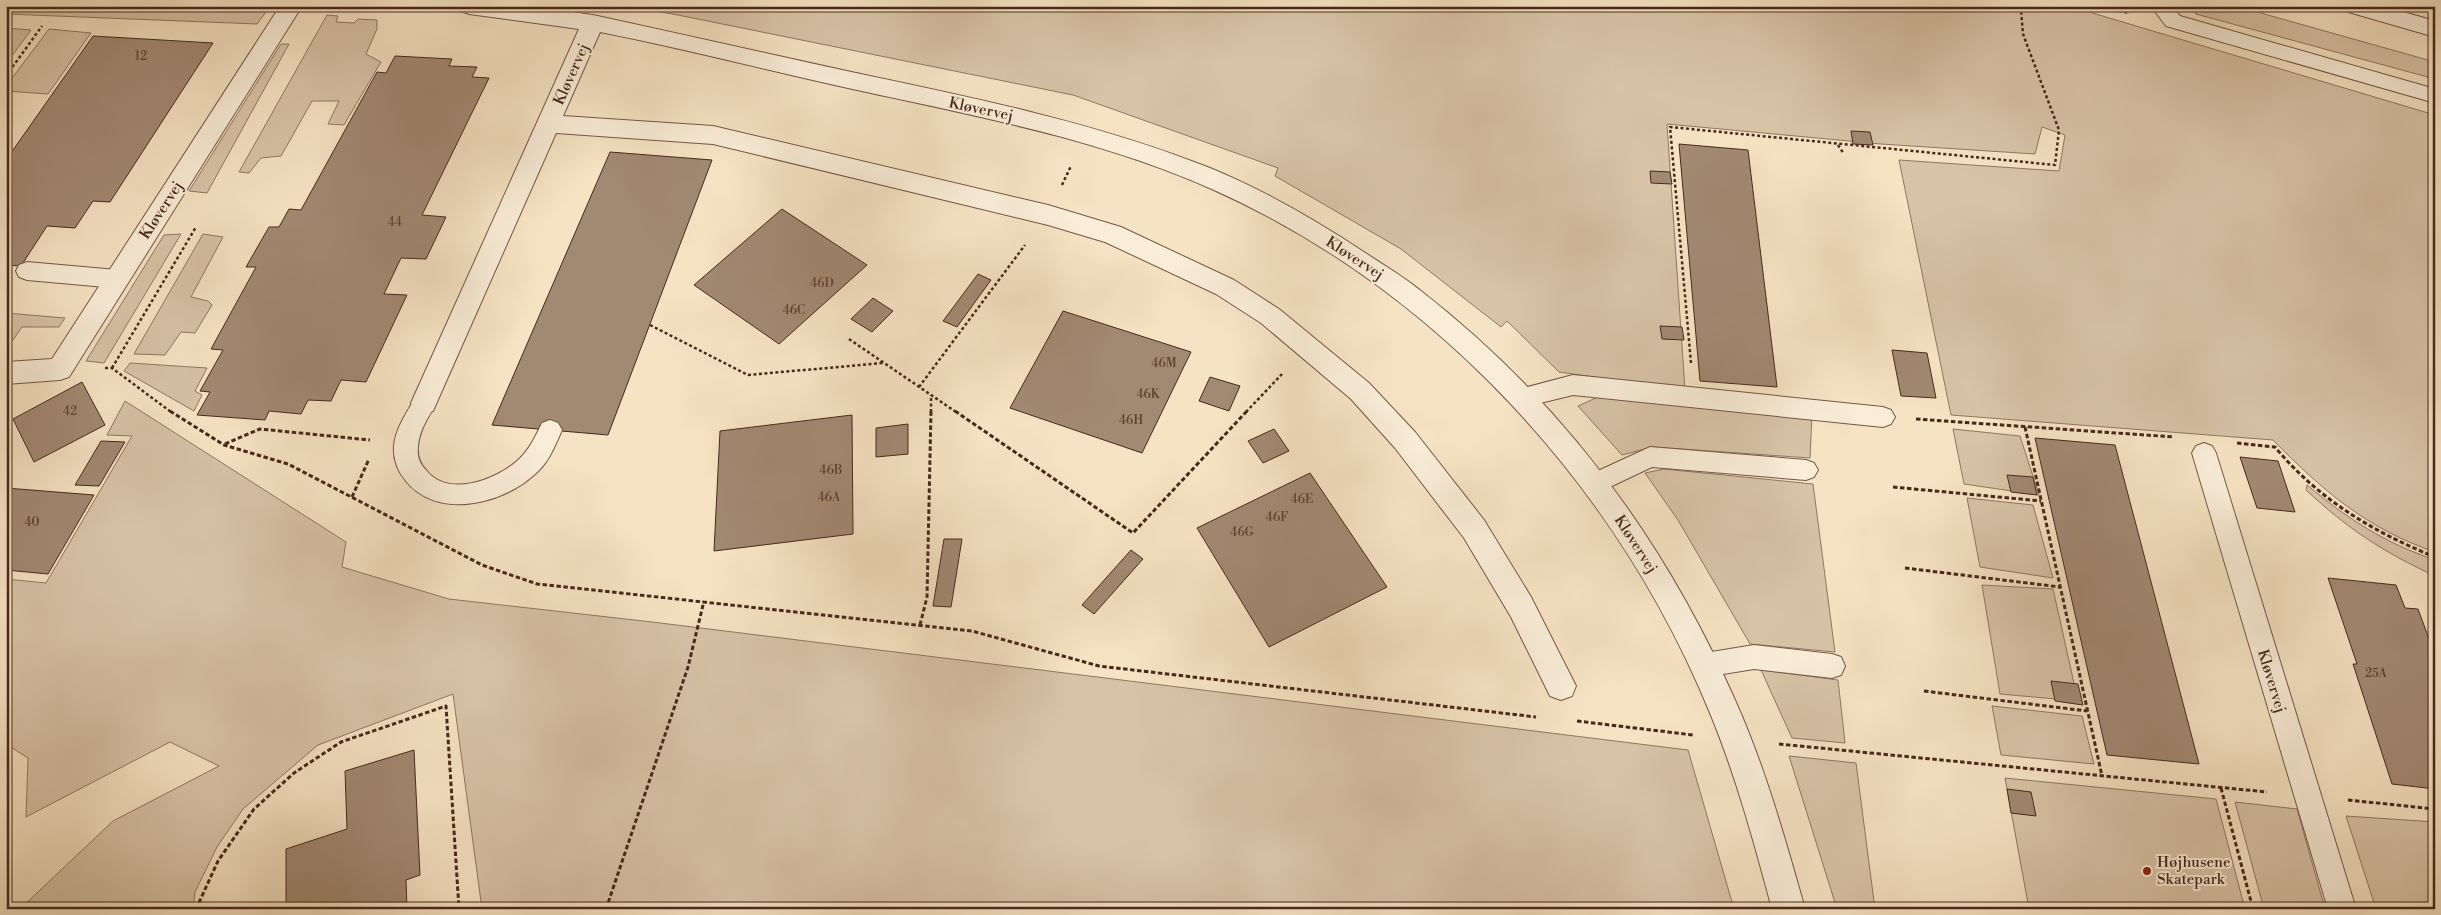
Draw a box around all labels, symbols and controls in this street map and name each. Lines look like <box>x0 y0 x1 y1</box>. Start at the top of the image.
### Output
street label: Kløvervej <box>549 40 593 108</box>
house number: 12 <box>135 49 147 64</box>
street label: Kløvervej <box>947 93 1015 126</box>
street label: Kløvervej <box>136 178 187 243</box>
house number: 44 <box>388 215 402 230</box>
street label: Kløvervej <box>1322 233 1387 284</box>
house number: 46D <box>810 276 834 291</box>
house number: 46C <box>783 303 805 318</box>
house number: 46M <box>1151 356 1177 371</box>
house number: 46K <box>1136 387 1161 402</box>
house number: 42 <box>63 404 77 419</box>
house number: 46H <box>1119 413 1143 428</box>
house number: 46B <box>820 463 842 478</box>
house number: 46A <box>818 490 841 505</box>
house number: 46E <box>1291 492 1313 507</box>
house number: 46F <box>1266 510 1288 525</box>
street label: Kløvervej <box>1610 512 1661 577</box>
house number: 40 <box>24 515 40 530</box>
house number: 46G <box>1230 525 1254 540</box>
street label: Kløvervej <box>2253 647 2290 715</box>
house number: 25A <box>2365 666 2388 681</box>
place label: Højhusene Skatepark <box>2157 853 2231 889</box>
marker: Højhusene Skatepark <box>2141 865 2153 877</box>

